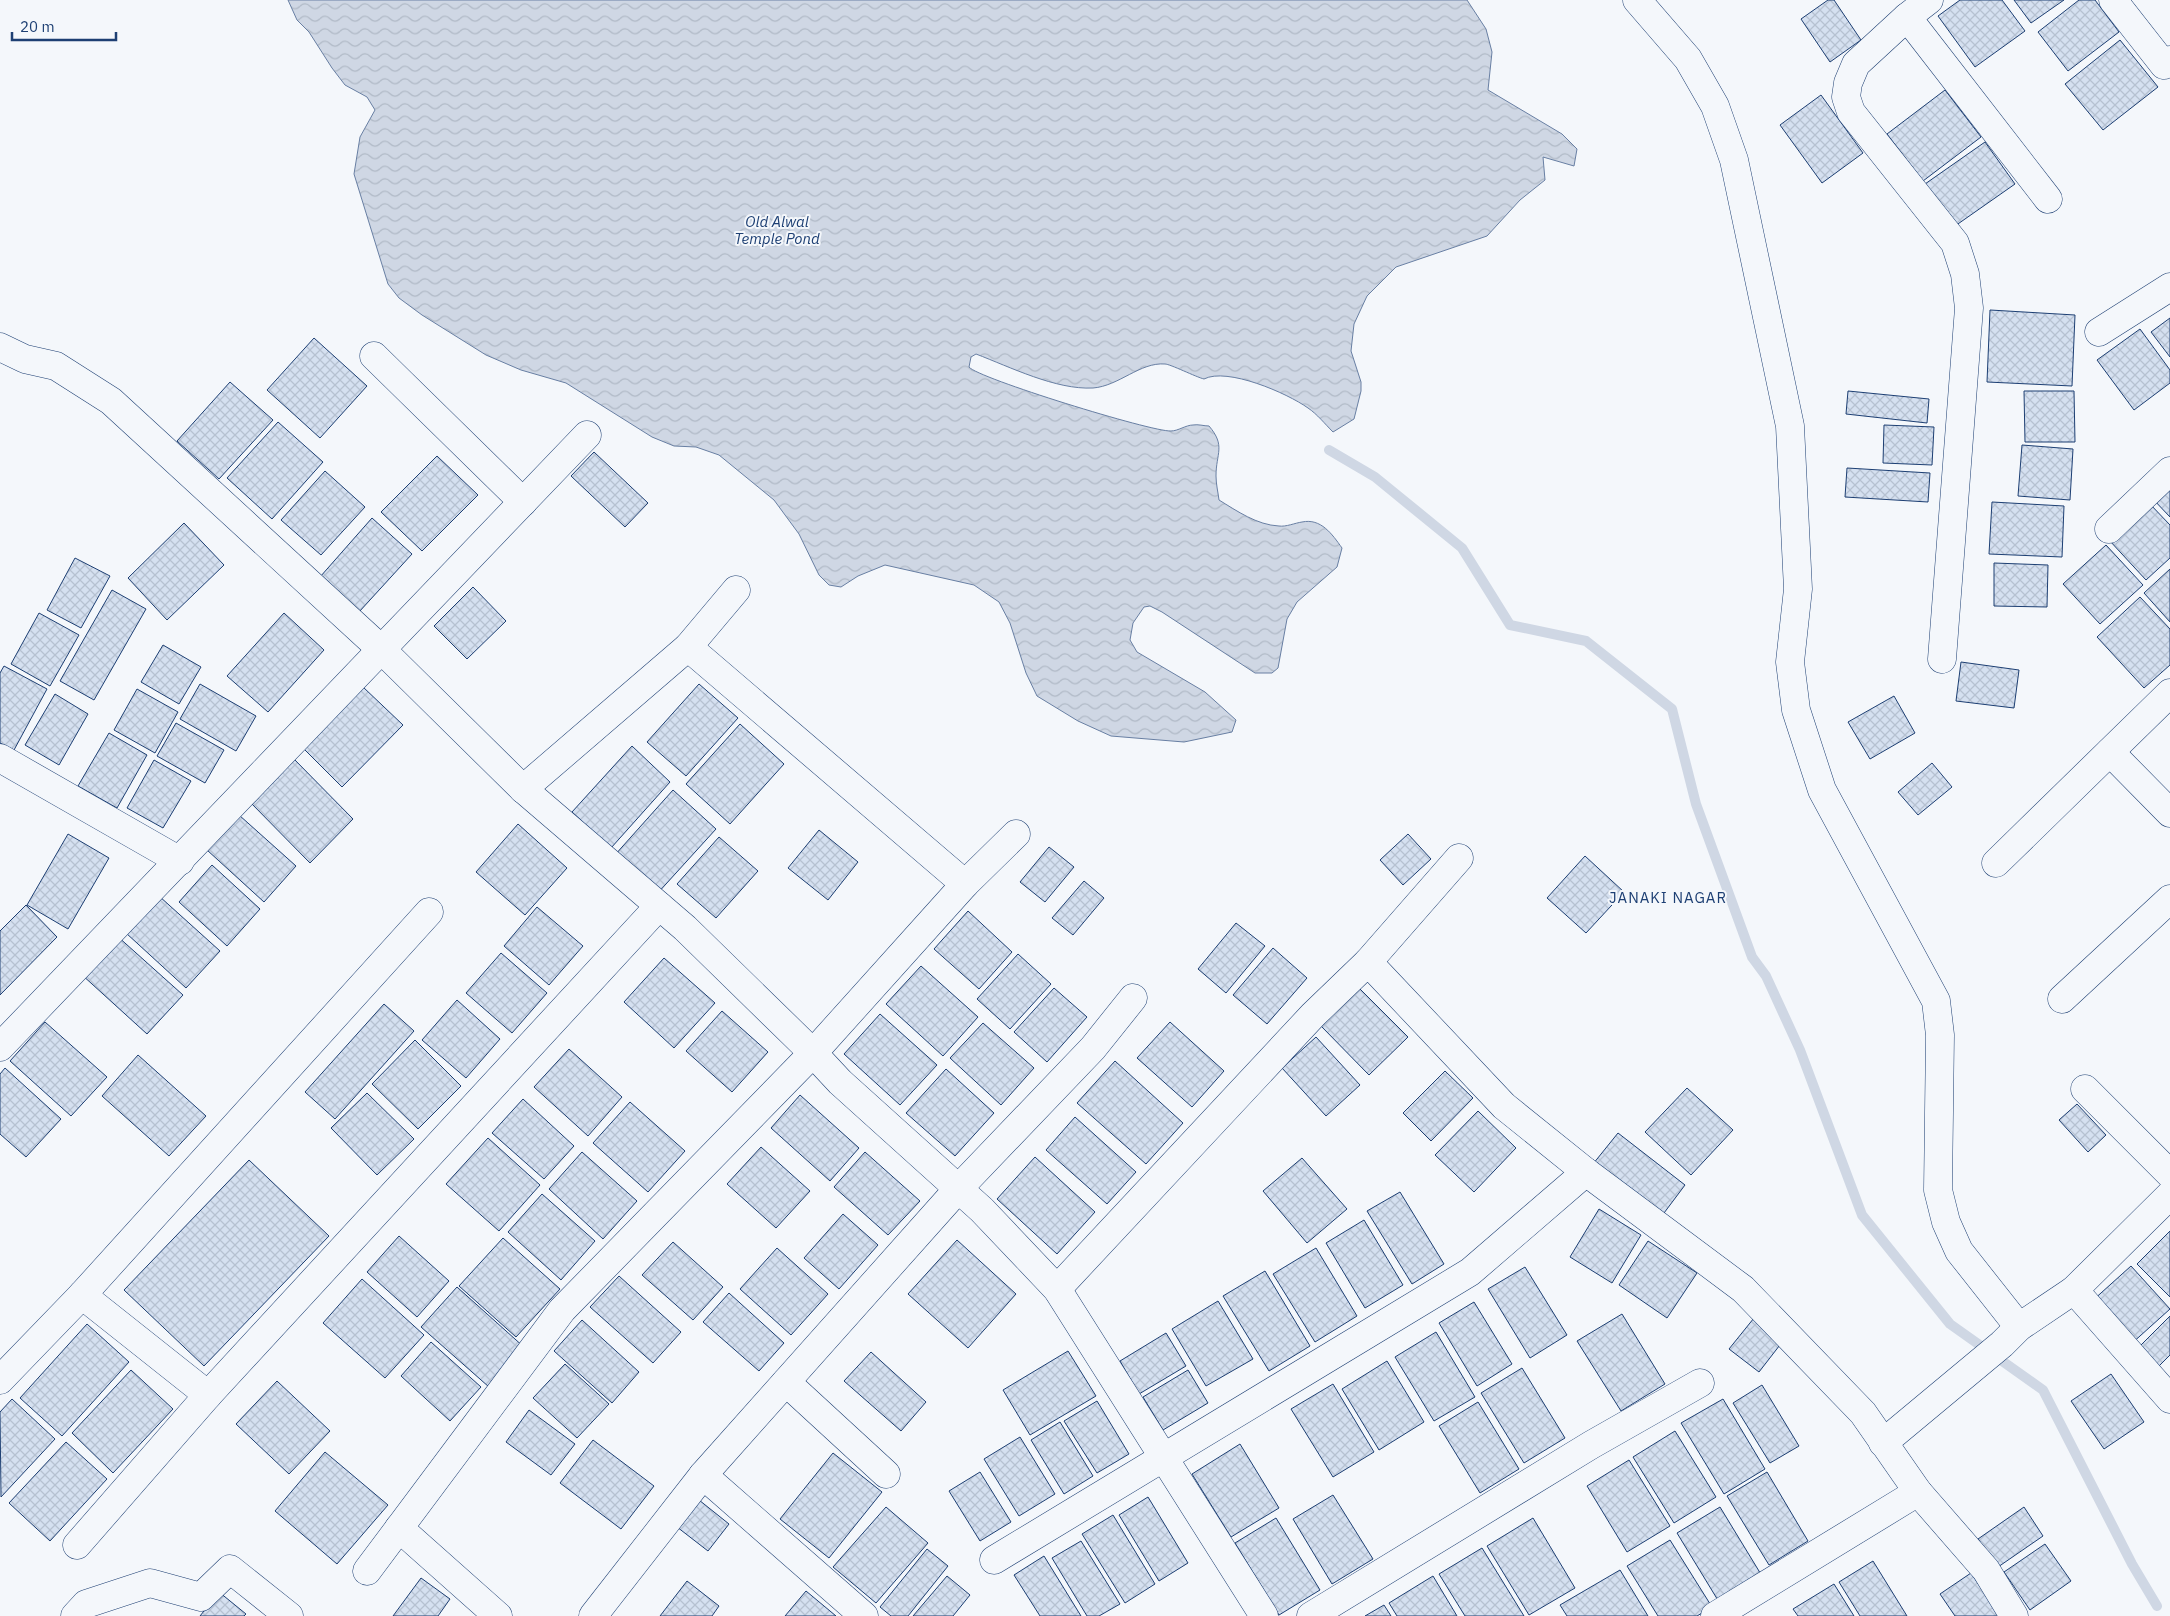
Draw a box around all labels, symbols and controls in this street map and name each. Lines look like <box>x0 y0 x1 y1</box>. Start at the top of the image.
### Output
scale bar <box>12 10 116 42</box>
text: 20 m <box>20 17 55 36</box>
water label: Old Alwal Temple Pond <box>734 212 820 248</box>
district label: JANAKI NAGAR <box>1609 888 1727 907</box>

